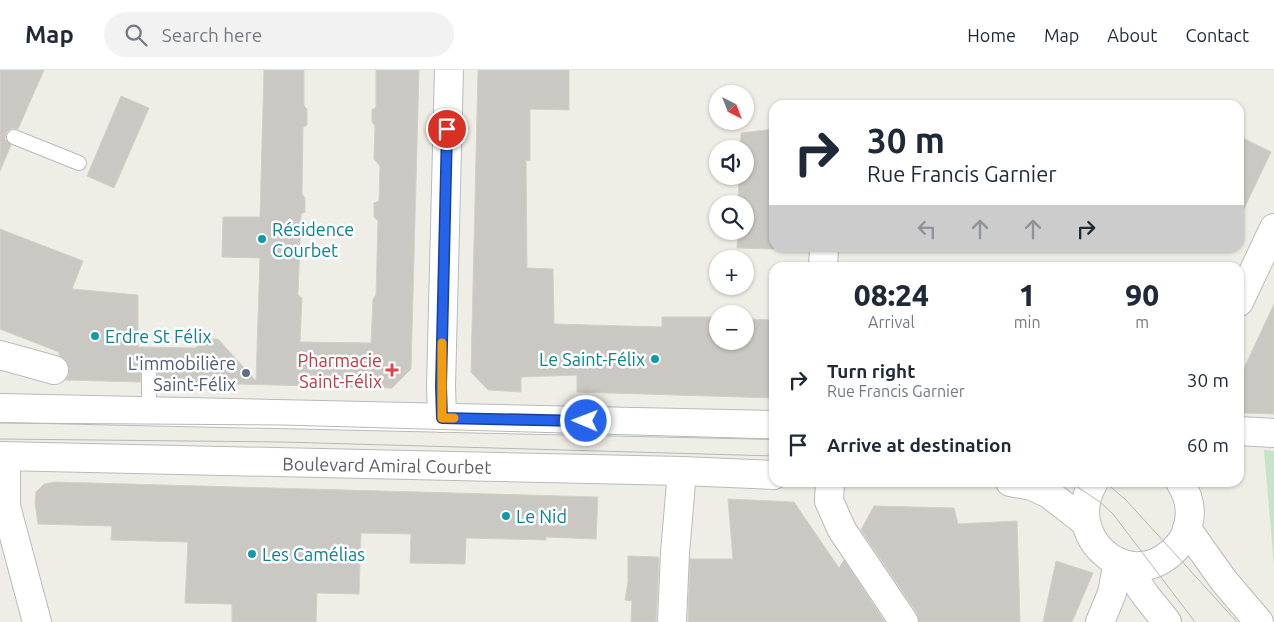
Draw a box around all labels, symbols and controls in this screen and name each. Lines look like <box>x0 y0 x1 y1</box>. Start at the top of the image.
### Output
search box <box>104 12 454 57</box>
text: Map <box>25 21 74 48</box>
icon: search <box>122 21 150 49</box>
text: Search here <box>162 24 262 46</box>
text: Home <box>967 25 1016 45</box>
text: Map <box>1044 25 1079 45</box>
text: About <box>1107 25 1157 45</box>
text: Contact <box>1185 25 1249 45</box>
north arrow <box>709 85 754 130</box>
map controls <box>709 85 754 350</box>
pin <box>426 108 468 150</box>
icon: arrive <box>433 115 461 143</box>
icon: right <box>784 120 849 185</box>
text: 30 m <box>867 120 945 160</box>
button: sound <box>709 140 754 185</box>
text: Rue Francis Garnier <box>867 161 1057 186</box>
button: search <box>709 195 754 240</box>
icon: left <box>913 215 941 243</box>
icon: ahead <box>966 215 994 243</box>
icon: ahead <box>1019 215 1047 243</box>
icon: right <box>1072 215 1100 243</box>
place label: Résidence Courbet <box>272 219 354 260</box>
marker: Résidence Courbet <box>256 233 268 245</box>
button: + <box>709 250 754 295</box>
text: 08:24 <box>854 278 929 312</box>
text: 1 <box>1019 278 1036 312</box>
text: 90 <box>1125 278 1159 312</box>
button: − <box>709 305 754 350</box>
text: Arrival <box>868 313 915 331</box>
text: min <box>1014 313 1041 331</box>
text: m <box>1135 313 1149 331</box>
place label: Erdre St Félix <box>105 326 212 346</box>
marker: Erdre St Félix <box>89 330 101 342</box>
place label: Le Saint-Félix <box>539 349 645 369</box>
place label: Pharmacie Saint-Félix <box>297 350 382 391</box>
place label: L'immobilière Saint-Félix <box>128 353 236 394</box>
marker: Le Saint-Félix <box>649 353 661 365</box>
text: Turn right <box>827 360 915 382</box>
marker: Pharmacie Saint-Félix <box>386 364 398 376</box>
icon: right <box>784 366 812 394</box>
marker: L'immobilière Saint-Félix <box>240 367 252 379</box>
text: 30 m <box>1187 369 1229 391</box>
text: Rue Francis Garnier <box>827 382 965 400</box>
position arrow <box>559 394 611 446</box>
icon: arrive <box>784 431 812 459</box>
text: Arrive at destination <box>827 434 1012 456</box>
text: 60 m <box>1187 434 1229 456</box>
street label: Boulevard Amiral Courbet <box>282 453 492 477</box>
place label: Le Nid <box>516 506 567 526</box>
marker: Le Nid <box>500 510 512 522</box>
place label: Les Camélias <box>262 544 365 564</box>
marker: Les Camélias <box>246 548 258 560</box>

